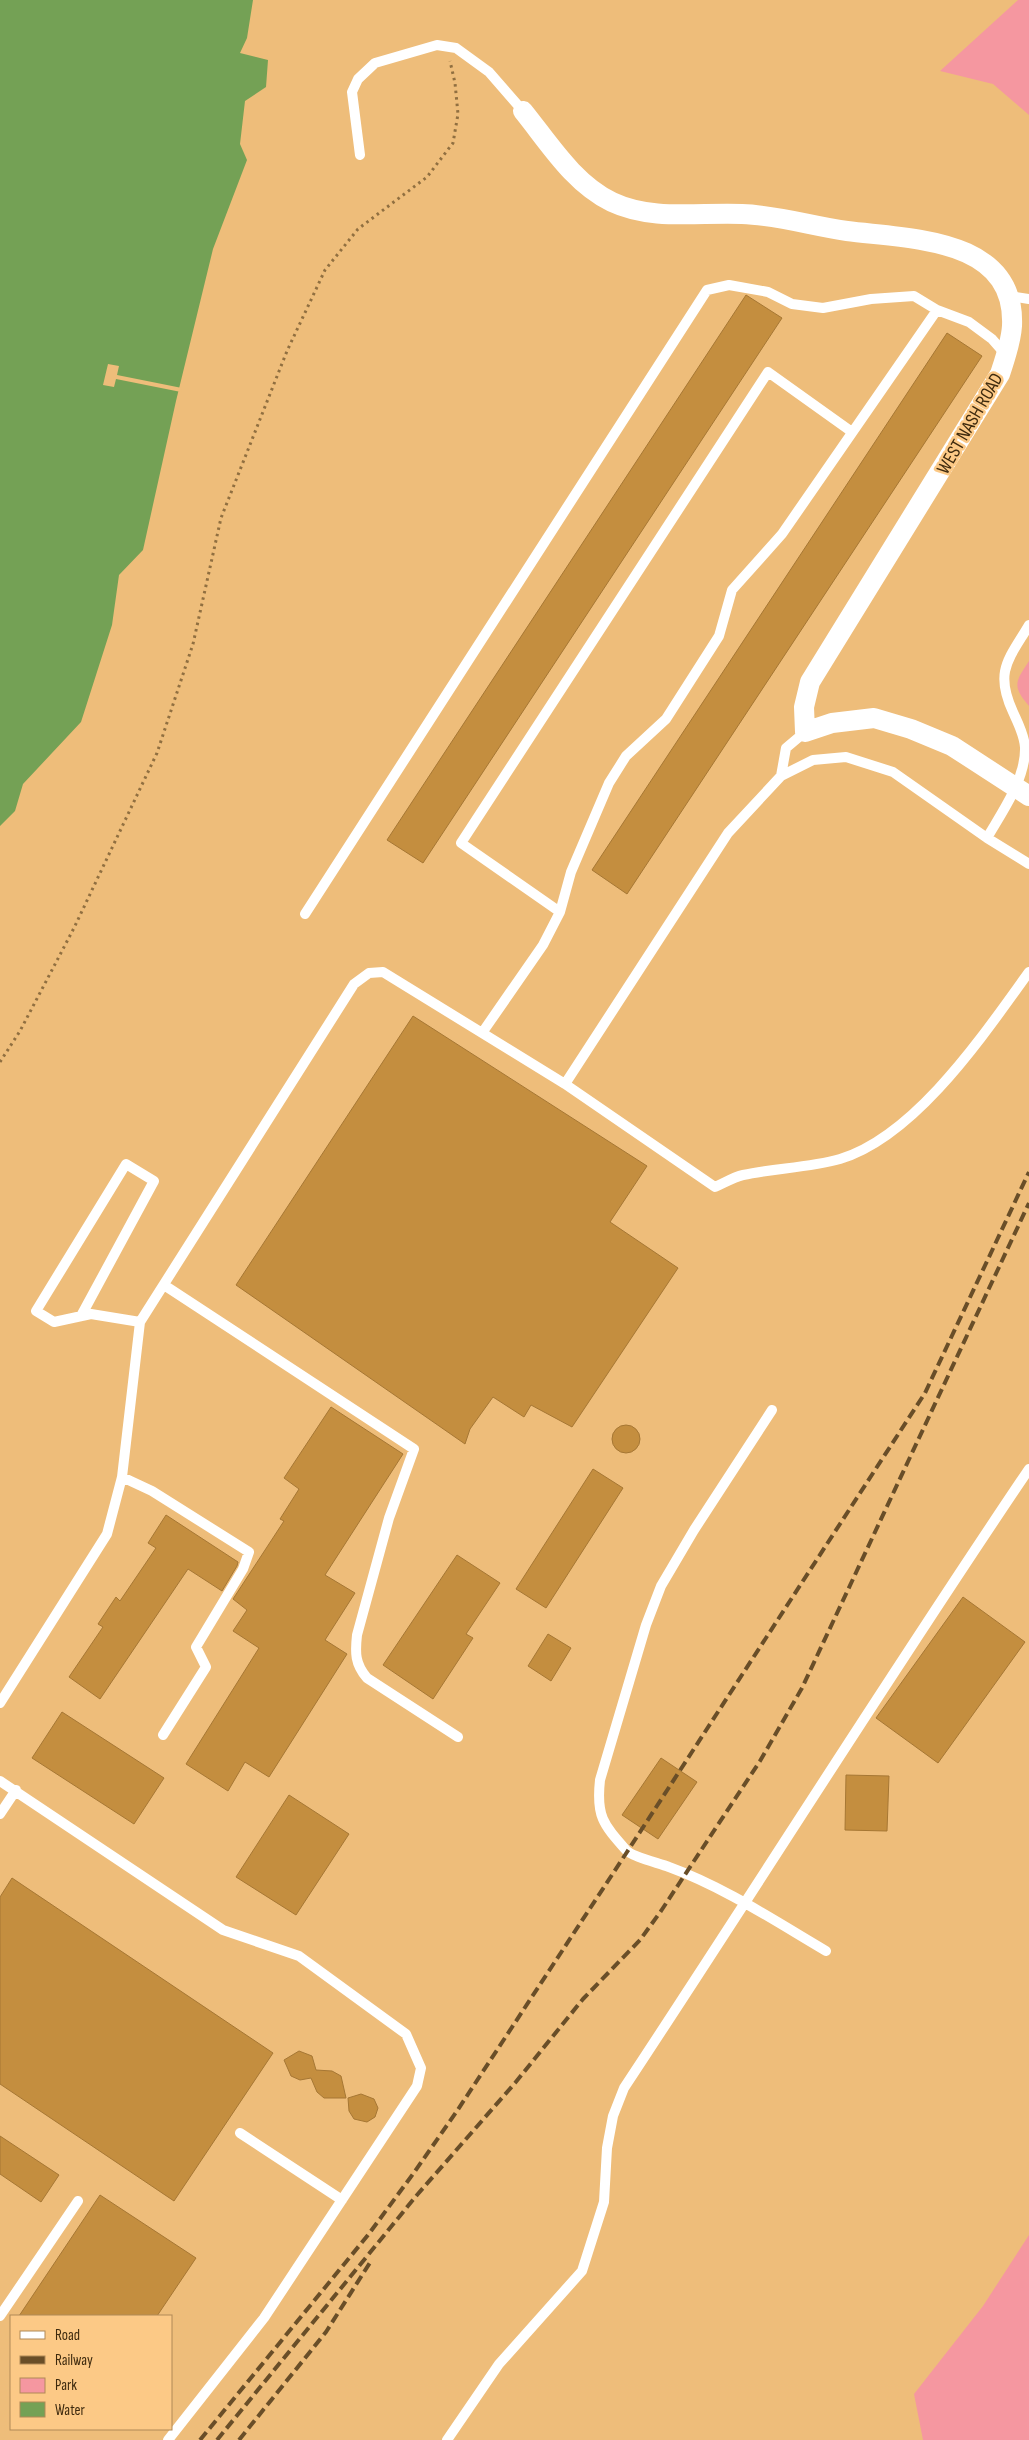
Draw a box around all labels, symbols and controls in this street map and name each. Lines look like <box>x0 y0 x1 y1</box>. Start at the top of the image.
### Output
street label: WEST NASH ROAD <box>932 369 1009 478</box>
legend <box>10 2315 172 2430</box>
text: Road <box>55 2326 80 2345</box>
text: Railway <box>55 2351 93 2370</box>
text: Park <box>55 2376 77 2395</box>
text: Water <box>55 2401 86 2420</box>

